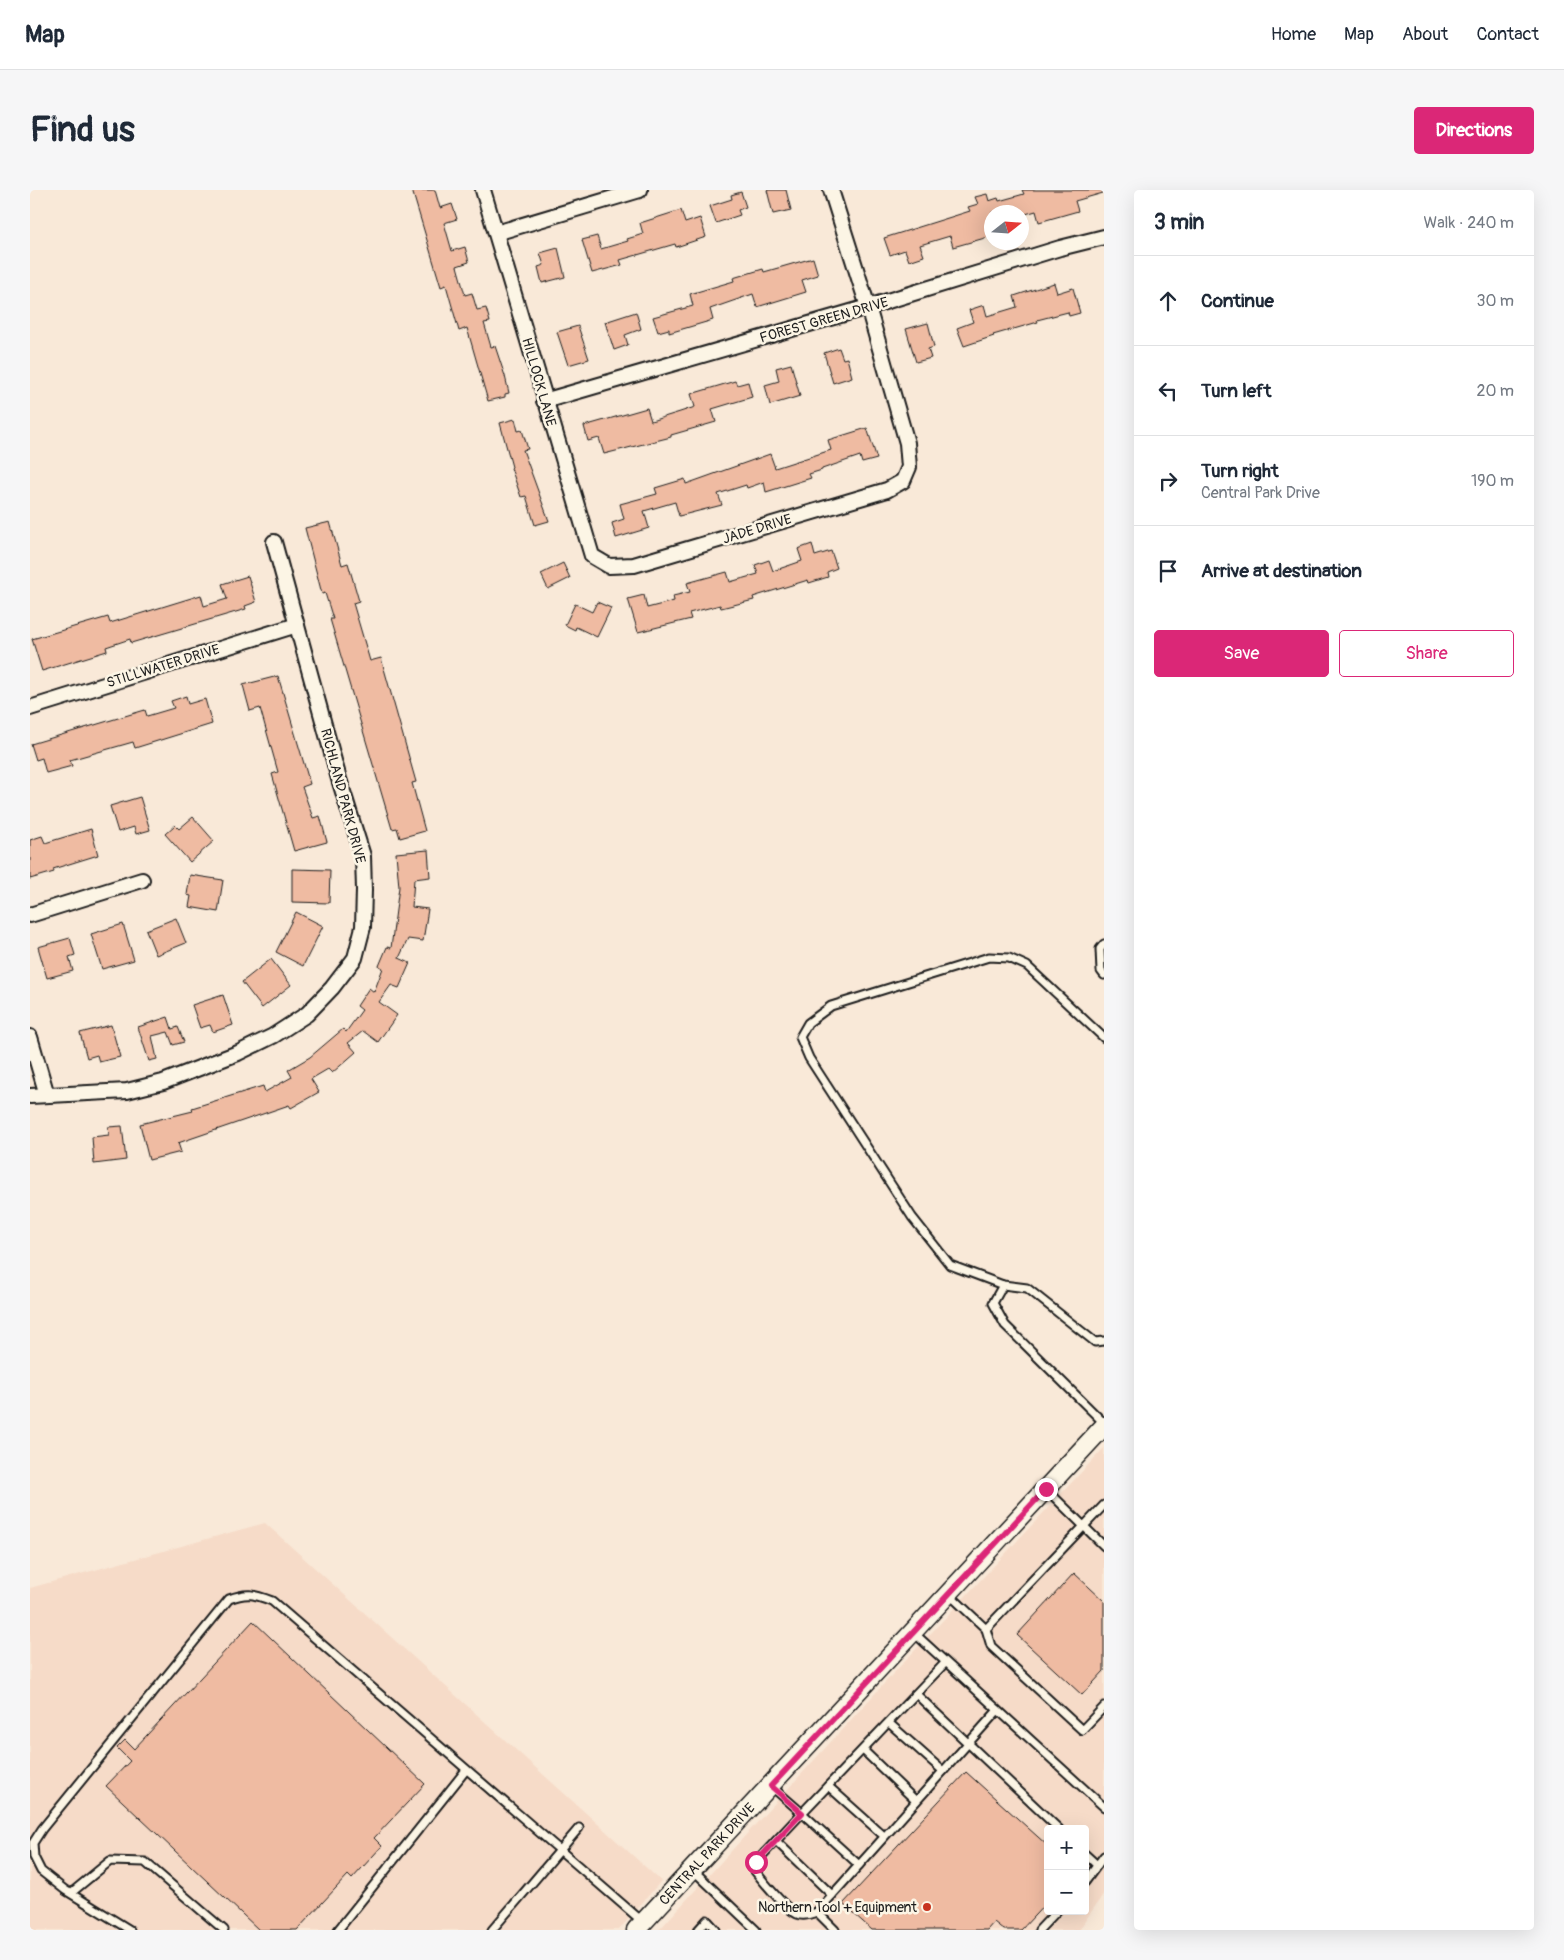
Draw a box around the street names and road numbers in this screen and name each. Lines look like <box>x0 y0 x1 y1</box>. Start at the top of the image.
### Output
street label: FOREST GREEN DRIVE <box>758 294 890 346</box>
street label: HILLOCK LANE <box>518 336 560 428</box>
street label: JADE DRIVE <box>720 510 794 548</box>
street label: STILLWATER DRIVE <box>104 641 222 691</box>
street label: RICHLAND PARK DRIVE <box>317 727 369 865</box>
street label: CENTRAL PARK DRIVE <box>655 1799 758 1908</box>

